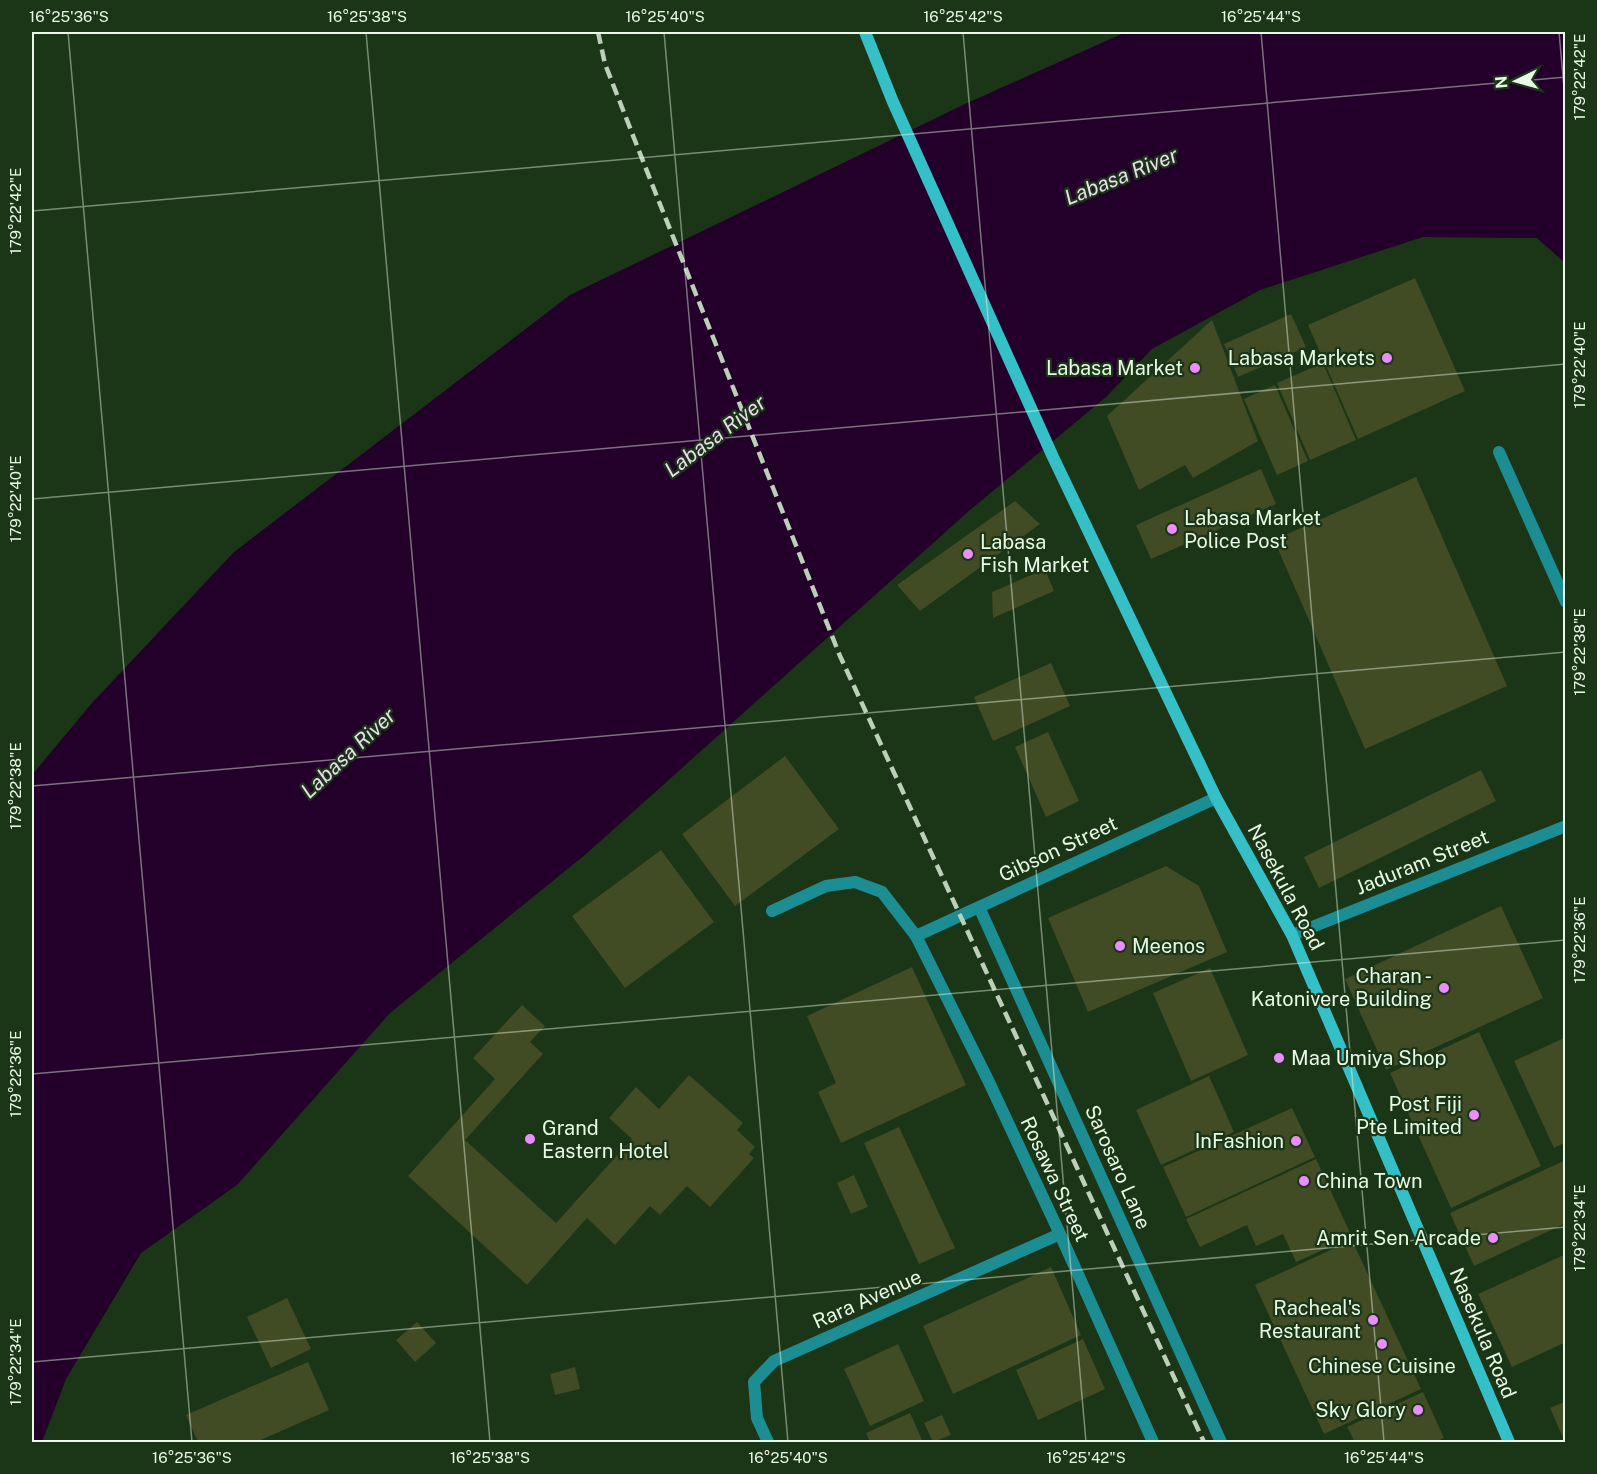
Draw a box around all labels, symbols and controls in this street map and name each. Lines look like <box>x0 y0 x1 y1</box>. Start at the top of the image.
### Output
text: 16°25'36"S <box>29 8 109 25</box>
text: 16°25'38"S <box>327 8 407 25</box>
text: 16°25'40"S <box>625 8 705 25</box>
text: 16°25'42"S <box>923 8 1003 25</box>
text: 16°25'44"S <box>1221 8 1301 25</box>
text: 179°22'42"E <box>1571 34 1588 120</box>
north arrow <box>1486 51 1546 111</box>
text: N <box>1492 75 1512 89</box>
water label: Labasa River <box>1061 142 1182 210</box>
text: 179°22'42"E <box>7 168 24 254</box>
text: 179°22'40"E <box>1571 321 1588 409</box>
place label: Labasa Markets <box>1228 346 1375 370</box>
marker: Labasa Markets <box>1380 351 1394 365</box>
place label: Labasa Market <box>1046 356 1183 380</box>
marker: Labasa Market <box>1188 361 1202 375</box>
water label: Labasa River <box>660 389 771 482</box>
text: 179°22'40"E <box>7 455 24 543</box>
place label: Labasa Market Police Post <box>1184 506 1321 553</box>
marker: Labasa Market Police Post <box>1165 522 1179 536</box>
place label: Labasa Fish Market <box>980 530 1089 577</box>
marker: Labasa Fish Market <box>961 547 975 561</box>
text: 179°22'38"E <box>1571 608 1588 696</box>
water label: Labasa River <box>296 702 401 803</box>
text: 179°22'38"E <box>7 742 24 830</box>
street label: Gibson Street <box>995 811 1121 887</box>
street label: Nasekula Road <box>1243 820 1329 954</box>
street label: Jaduram Street <box>1352 824 1492 900</box>
text: 179°22'36"E <box>1571 896 1588 984</box>
place label: Meenos <box>1132 934 1205 958</box>
marker: Meenos <box>1113 939 1127 953</box>
place label: Charan - Katonivere Building <box>1251 964 1432 1011</box>
marker: Charan - Katonivere Building <box>1437 981 1451 995</box>
text: 179°22'36"E <box>7 1030 24 1118</box>
place label: Maa Umiya Shop <box>1291 1046 1446 1070</box>
marker: Maa Umiya Shop <box>1272 1051 1286 1065</box>
place label: Post Fiji Pte Limited <box>1356 1092 1462 1139</box>
street label: Sarosaro Lane <box>1080 1101 1156 1233</box>
marker: Post Fiji Pte Limited <box>1467 1108 1481 1122</box>
street label: Rosawa Street <box>1016 1113 1094 1245</box>
place label: Grand Eastern Hotel <box>542 1116 669 1163</box>
place label: InFashion <box>1195 1129 1284 1153</box>
marker: Grand Eastern Hotel <box>523 1132 537 1146</box>
marker: InFashion <box>1289 1134 1303 1148</box>
place label: China Town <box>1316 1169 1423 1193</box>
marker: China Town <box>1297 1174 1311 1188</box>
text: 179°22'34"E <box>1571 1184 1588 1272</box>
place label: Amrit Sen Arcade <box>1316 1226 1481 1250</box>
marker: Amrit Sen Arcade <box>1486 1231 1500 1245</box>
street label: Rara Avenue <box>809 1264 925 1334</box>
street label: Nasekula Road <box>1445 1264 1521 1402</box>
place label: Racheal's Restaurant <box>1259 1296 1361 1343</box>
marker: Racheal's Restaurant <box>1366 1313 1380 1327</box>
text: 179°22'34"E <box>7 1318 24 1406</box>
marker: Chinese Cuisine <box>1375 1337 1389 1351</box>
place label: Chinese Cuisine <box>1308 1354 1456 1378</box>
place label: Sky Glory <box>1315 1398 1406 1422</box>
marker: Sky Glory <box>1411 1403 1425 1417</box>
text: 16°25'36"S <box>152 1449 232 1466</box>
text: 16°25'38"S <box>450 1449 530 1466</box>
text: 16°25'40"S <box>748 1449 828 1466</box>
text: 16°25'42"S <box>1046 1449 1126 1466</box>
text: 16°25'44"S <box>1344 1449 1424 1466</box>

